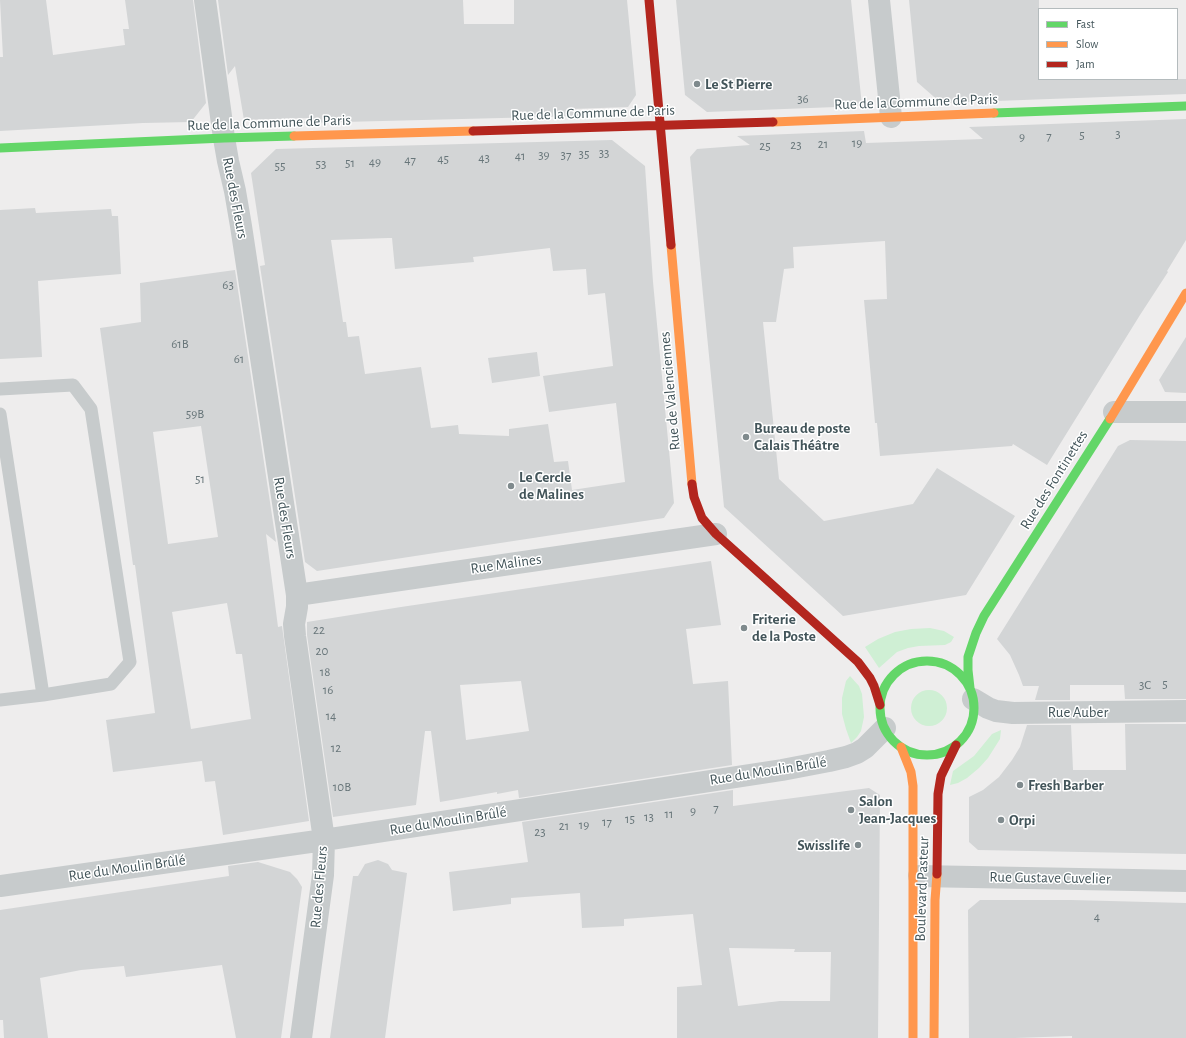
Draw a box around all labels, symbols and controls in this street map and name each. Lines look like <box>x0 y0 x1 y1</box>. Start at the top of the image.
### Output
legend <box>1038 8 1178 80</box>
text: Fast <box>1076 18 1095 30</box>
text: Slow <box>1076 38 1098 50</box>
text: Jam <box>1076 58 1095 70</box>
place label: Le St Pierre <box>705 75 772 93</box>
marker: Le St Pierre <box>692 79 702 89</box>
street label: Rue de la Commune de Paris <box>834 90 998 114</box>
house number: 36 <box>797 91 809 107</box>
street label: Rue de la Commune de Paris <box>511 101 675 125</box>
street label: Rue de la Commune de Paris <box>187 111 351 135</box>
house number: 3 <box>1115 126 1121 142</box>
house number: 5 <box>1079 127 1085 143</box>
house number: 7 <box>1046 128 1052 144</box>
house number: 9 <box>1019 129 1025 145</box>
house number: 19 <box>852 135 862 151</box>
house number: 21 <box>818 136 828 152</box>
house number: 23 <box>790 137 802 153</box>
house number: 25 <box>759 138 771 154</box>
house number: 33 <box>599 145 609 161</box>
house number: 35 <box>579 146 589 162</box>
house number: 39 <box>538 147 550 163</box>
house number: 37 <box>561 147 571 163</box>
house number: 41 <box>515 148 525 164</box>
house number: 43 <box>478 150 490 166</box>
house number: 45 <box>437 151 449 167</box>
house number: 47 <box>404 152 416 168</box>
house number: 49 <box>369 154 381 170</box>
house number: 51 <box>345 155 355 171</box>
street label: Rue des Fleurs <box>218 156 252 240</box>
house number: 53 <box>316 156 326 172</box>
house number: 55 <box>275 158 285 174</box>
house number: 63 <box>222 277 234 293</box>
street label: Rue de Valenciennes <box>656 331 684 451</box>
house number: 61B <box>171 336 189 352</box>
house number: 61 <box>234 351 244 367</box>
house number: 59B <box>186 406 204 422</box>
place label: Bureau de poste Calais Théâtre <box>754 419 850 454</box>
street label: Rue des Fontinettes <box>1016 427 1092 533</box>
marker: Bureau de poste Calais Théâtre <box>741 432 751 442</box>
place label: Le Cercle de Malines <box>519 468 584 503</box>
house number: 51 <box>195 471 205 487</box>
street label: Rue des Fleurs <box>270 476 300 560</box>
marker: Le Cercle de Malines <box>506 481 516 491</box>
street label: Rue Malines <box>469 550 543 578</box>
place label: Friterie de la Poste <box>752 610 816 645</box>
house number: 22 <box>313 622 325 638</box>
marker: Friterie de la Poste <box>739 623 749 633</box>
house number: 20 <box>316 643 328 659</box>
house number: 18 <box>320 664 330 680</box>
house number: 5 <box>1162 676 1168 692</box>
house number: 3C <box>1139 677 1151 693</box>
house number: 16 <box>323 682 333 698</box>
street label: Rue Auber <box>1048 703 1108 721</box>
house number: 14 <box>326 708 336 724</box>
house number: 12 <box>331 740 341 756</box>
street label: Rue du Moulin Brûlé <box>708 753 828 789</box>
place label: Fresh Barber <box>1028 776 1104 794</box>
house number: 10B <box>333 779 351 795</box>
marker: Fresh Barber <box>1015 780 1025 790</box>
place label: Salon Jean-Jacques <box>859 792 936 827</box>
house number: 7 <box>713 800 719 816</box>
street label: Rue du Moulin Brûlé <box>388 803 508 839</box>
house number: 9 <box>690 803 696 819</box>
marker: Salon Jean-Jacques <box>846 805 856 815</box>
house number: 11 <box>665 806 673 822</box>
house number: 13 <box>644 809 654 825</box>
house number: 15 <box>625 811 635 827</box>
place label: Orpi <box>1009 811 1035 829</box>
house number: 17 <box>602 814 612 830</box>
marker: Orpi <box>996 815 1006 825</box>
house number: 19 <box>579 817 589 833</box>
house number: 21 <box>559 818 569 834</box>
house number: 23 <box>534 824 546 840</box>
place label: Swisslife <box>797 836 850 854</box>
street label: Boulevard Pasteur <box>911 836 933 942</box>
marker: Swisslife <box>853 840 863 850</box>
street label: Rue des Fleurs <box>306 845 332 929</box>
street label: Rue du Moulin Brûlé <box>67 851 187 885</box>
street label: Rue Gustave Cuvelier <box>989 868 1111 888</box>
house number: 4 <box>1094 909 1100 925</box>

